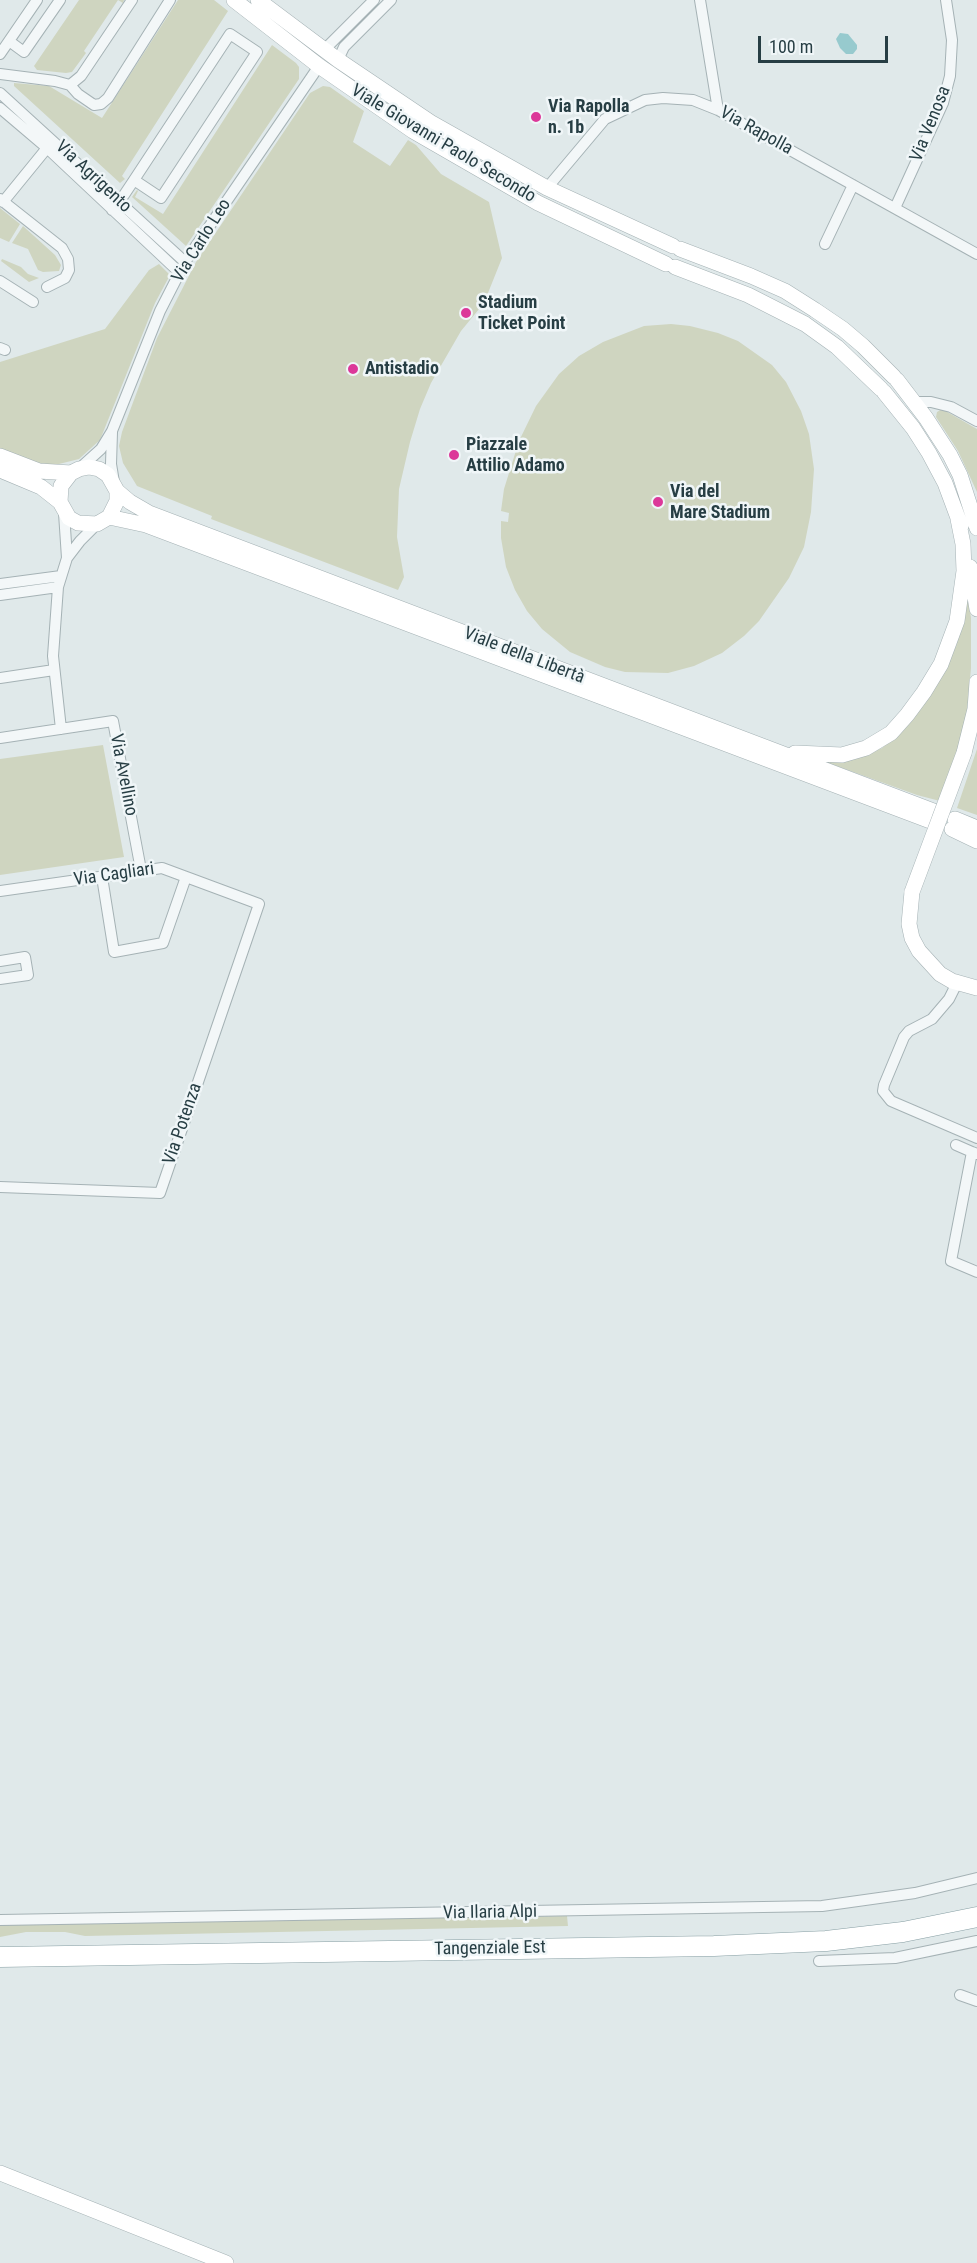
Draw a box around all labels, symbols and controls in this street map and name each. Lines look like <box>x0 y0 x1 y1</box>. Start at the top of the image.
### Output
scale bar <box>761 24 892 62</box>
text: 100 m <box>769 36 813 57</box>
street label: Viale Giovanni Paolo Secondo <box>347 80 539 208</box>
street label: Via Venosa <box>906 83 956 165</box>
place label: Via Rapolla n. 1b <box>548 96 629 138</box>
street label: Via Rapolla <box>716 102 796 160</box>
marker: Via Rapolla n. 1b <box>529 110 543 124</box>
street label: Via Agrigento <box>51 136 135 218</box>
street label: Via Carlo Leo <box>168 195 236 287</box>
place label: Stadium Ticket Point <box>478 292 565 334</box>
marker: Stadium Ticket Point <box>459 306 473 320</box>
place label: Antistadio <box>365 358 439 380</box>
marker: Antistadio <box>346 362 360 376</box>
place label: Piazzale Attilio Adamo <box>466 434 565 476</box>
marker: Piazzale Attilio Adamo <box>447 448 461 462</box>
place label: Via del Mare Stadium <box>670 481 770 524</box>
marker: Via del Mare Stadium <box>651 495 665 509</box>
street label: Viale della Libertà <box>460 623 588 689</box>
street label: Via Avellino <box>104 732 142 818</box>
street label: Via Cagliari <box>72 859 156 891</box>
street label: Via Potenza <box>159 1080 207 1168</box>
street label: Via Ilaria Alpi <box>443 1901 537 1925</box>
street label: Tangenziale Est <box>434 1937 546 1961</box>

